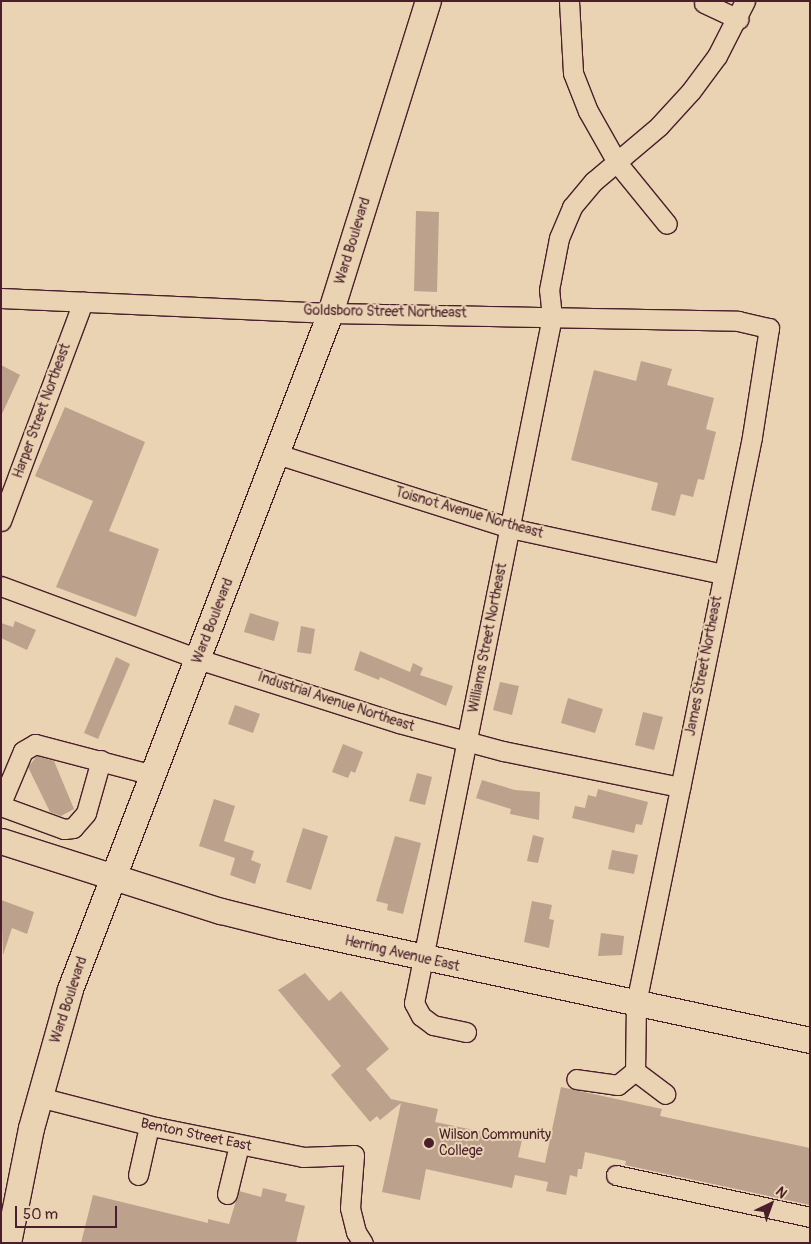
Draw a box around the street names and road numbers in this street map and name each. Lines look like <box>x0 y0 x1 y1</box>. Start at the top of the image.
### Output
street label: Ward Boulevard <box>332 195 374 287</box>
street label: Goldsboro Street Northeast <box>303 302 467 322</box>
street label: Harper Street Northeast <box>10 341 74 481</box>
street label: Toisnot Avenue Northeast <box>393 484 545 542</box>
street label: Williams Street Northeast <box>465 562 511 714</box>
street label: Ward Boulevard <box>189 576 237 666</box>
street label: James Street Northeast <box>682 595 726 737</box>
street label: Industrial Avenue Northeast <box>256 669 416 735</box>
street label: Herring Avenue East <box>343 933 461 975</box>
street label: Ward Boulevard <box>47 955 91 1045</box>
street label: Benton Street East <box>139 1115 253 1155</box>

